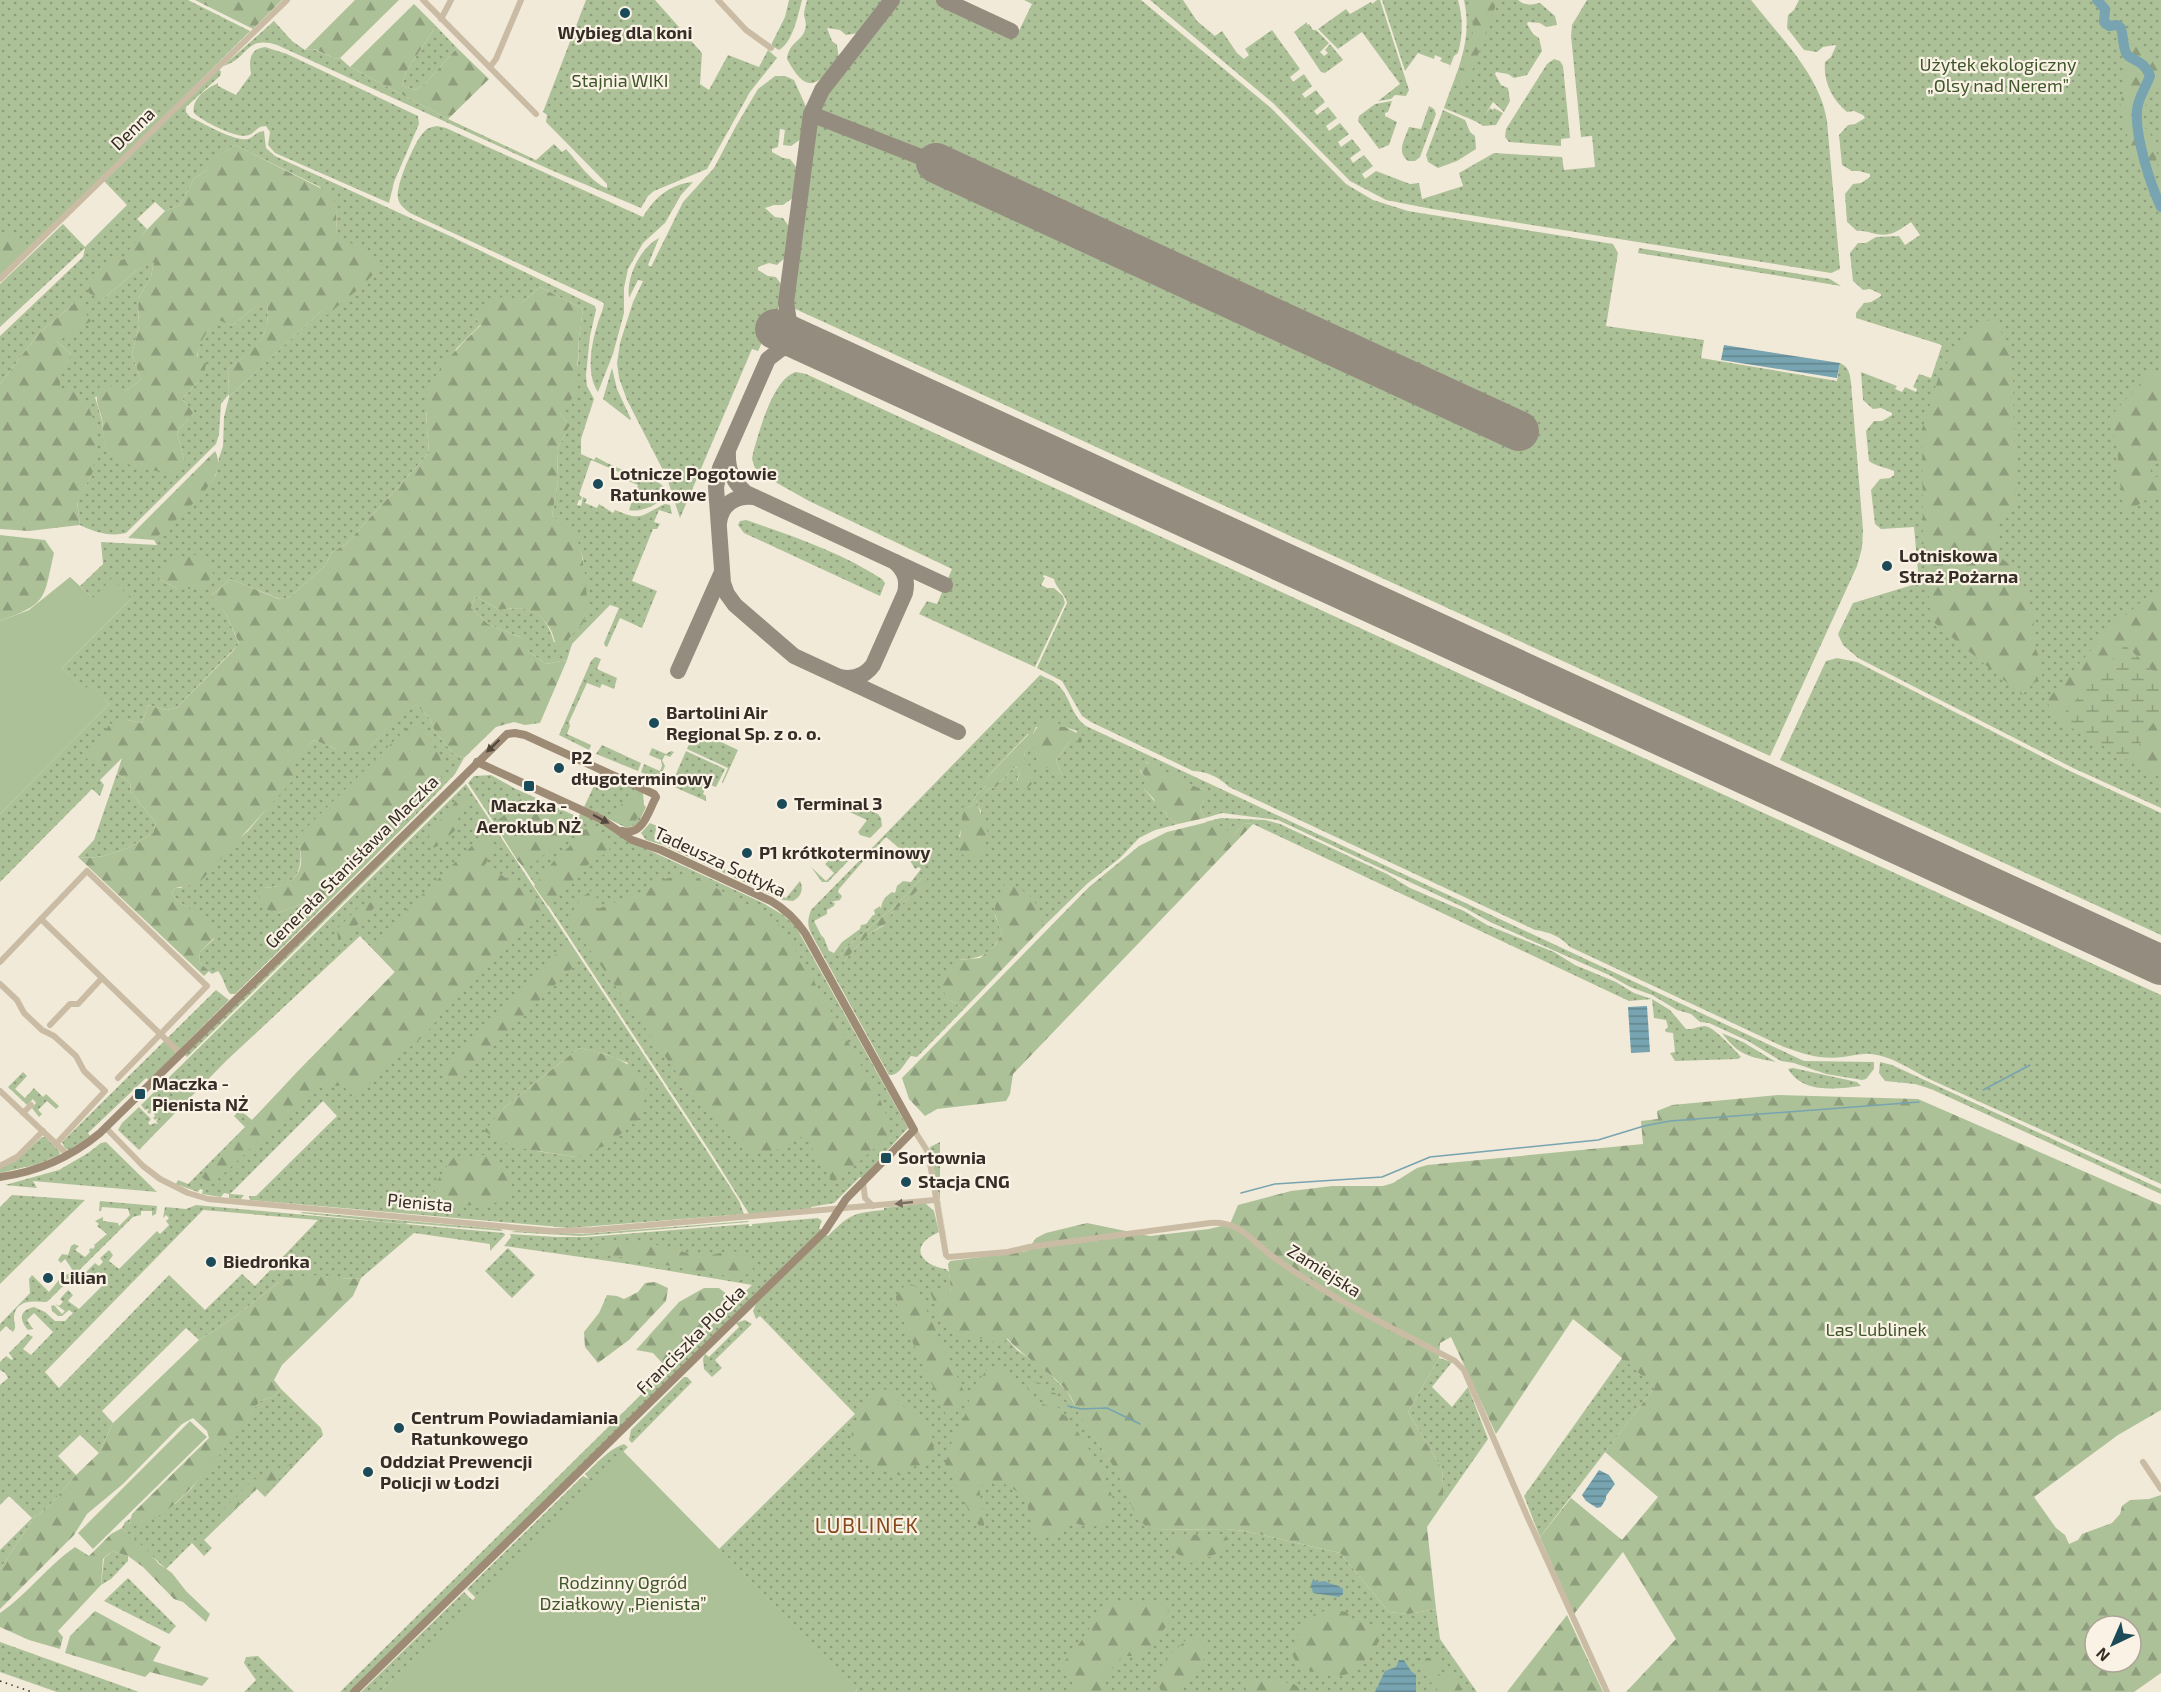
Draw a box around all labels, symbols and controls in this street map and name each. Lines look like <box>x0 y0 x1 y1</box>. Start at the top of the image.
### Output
marker: Wybieg dla koni <box>618 6 632 20</box>
place label: Wybieg dla koni <box>558 21 692 43</box>
park label: Użytek ekologiczny „Olsy nad Nerem” <box>1919 53 2077 96</box>
park label: Stajnia WIKI <box>572 69 668 91</box>
street label: Denna <box>106 102 159 154</box>
place label: Lotnicze Pogotowie Ratunkowe <box>610 462 777 505</box>
marker: Lotnicze Pogotowie Ratunkowe <box>591 477 605 491</box>
place label: Lotniskowa Straż Pożarna <box>1899 544 2018 587</box>
marker: Lotniskowa Straż Pożarna <box>1880 559 1894 573</box>
place label: Bartolini Air Regional Sp. z o. o. <box>666 701 821 744</box>
marker: Bartolini Air Regional Sp. z o. o. <box>647 716 661 730</box>
one-way arrow <box>486 739 501 753</box>
place label: P2 długoterminowy <box>571 746 714 789</box>
marker: P2 długoterminowy <box>552 761 566 775</box>
street label: Generała Stanisława Maczka <box>260 770 442 952</box>
marker: Maczka - Aeroklub NŻ <box>522 779 536 793</box>
place label: Terminal 3 <box>794 792 882 814</box>
place label: Maczka - Aeroklub NŻ <box>477 794 581 837</box>
marker: Terminal 3 <box>775 797 789 811</box>
one-way arrow <box>593 814 610 824</box>
street label: Tadeusza Sołtyka <box>651 821 790 901</box>
place label: P1 krótkoterminowy <box>759 841 931 863</box>
marker: P1 krótkoterminowy <box>740 846 754 860</box>
place label: Maczka - Pienista NŻ <box>152 1072 249 1115</box>
marker: Maczka - Pienista NŻ <box>133 1087 147 1101</box>
place label: Sortownia <box>898 1146 986 1168</box>
marker: Sortownia <box>879 1151 893 1165</box>
place label: Stacja CNG <box>918 1170 1010 1192</box>
marker: Stacja CNG <box>899 1175 913 1189</box>
street label: Pienista <box>386 1188 454 1216</box>
one-way arrow <box>895 1198 914 1208</box>
street label: Zamiejska <box>1284 1239 1365 1301</box>
place label: Biedronka <box>223 1250 310 1272</box>
marker: Biedronka <box>204 1255 218 1269</box>
place label: Lilian <box>60 1266 107 1288</box>
marker: Lilian <box>41 1271 55 1285</box>
street label: Franciszka Plocka <box>631 1280 750 1399</box>
park label: Las Lublinek <box>1825 1318 1927 1340</box>
place label: Centrum Powiadamiania Ratunkowego <box>411 1406 618 1449</box>
marker: Centrum Powiadamiania Ratunkowego <box>392 1421 406 1435</box>
place label: Oddział Prewencji Policji w Łodzi <box>380 1450 533 1493</box>
marker: Oddział Prewencji Policji w Łodzi <box>361 1465 375 1479</box>
district label: LUBLINEK <box>815 1512 919 1537</box>
park label: Rodzinny Ogród Działkowy „Pienista” <box>539 1571 707 1614</box>
north arrow <box>2083 1614 2143 1674</box>
text: N <box>2091 1644 2113 1666</box>

